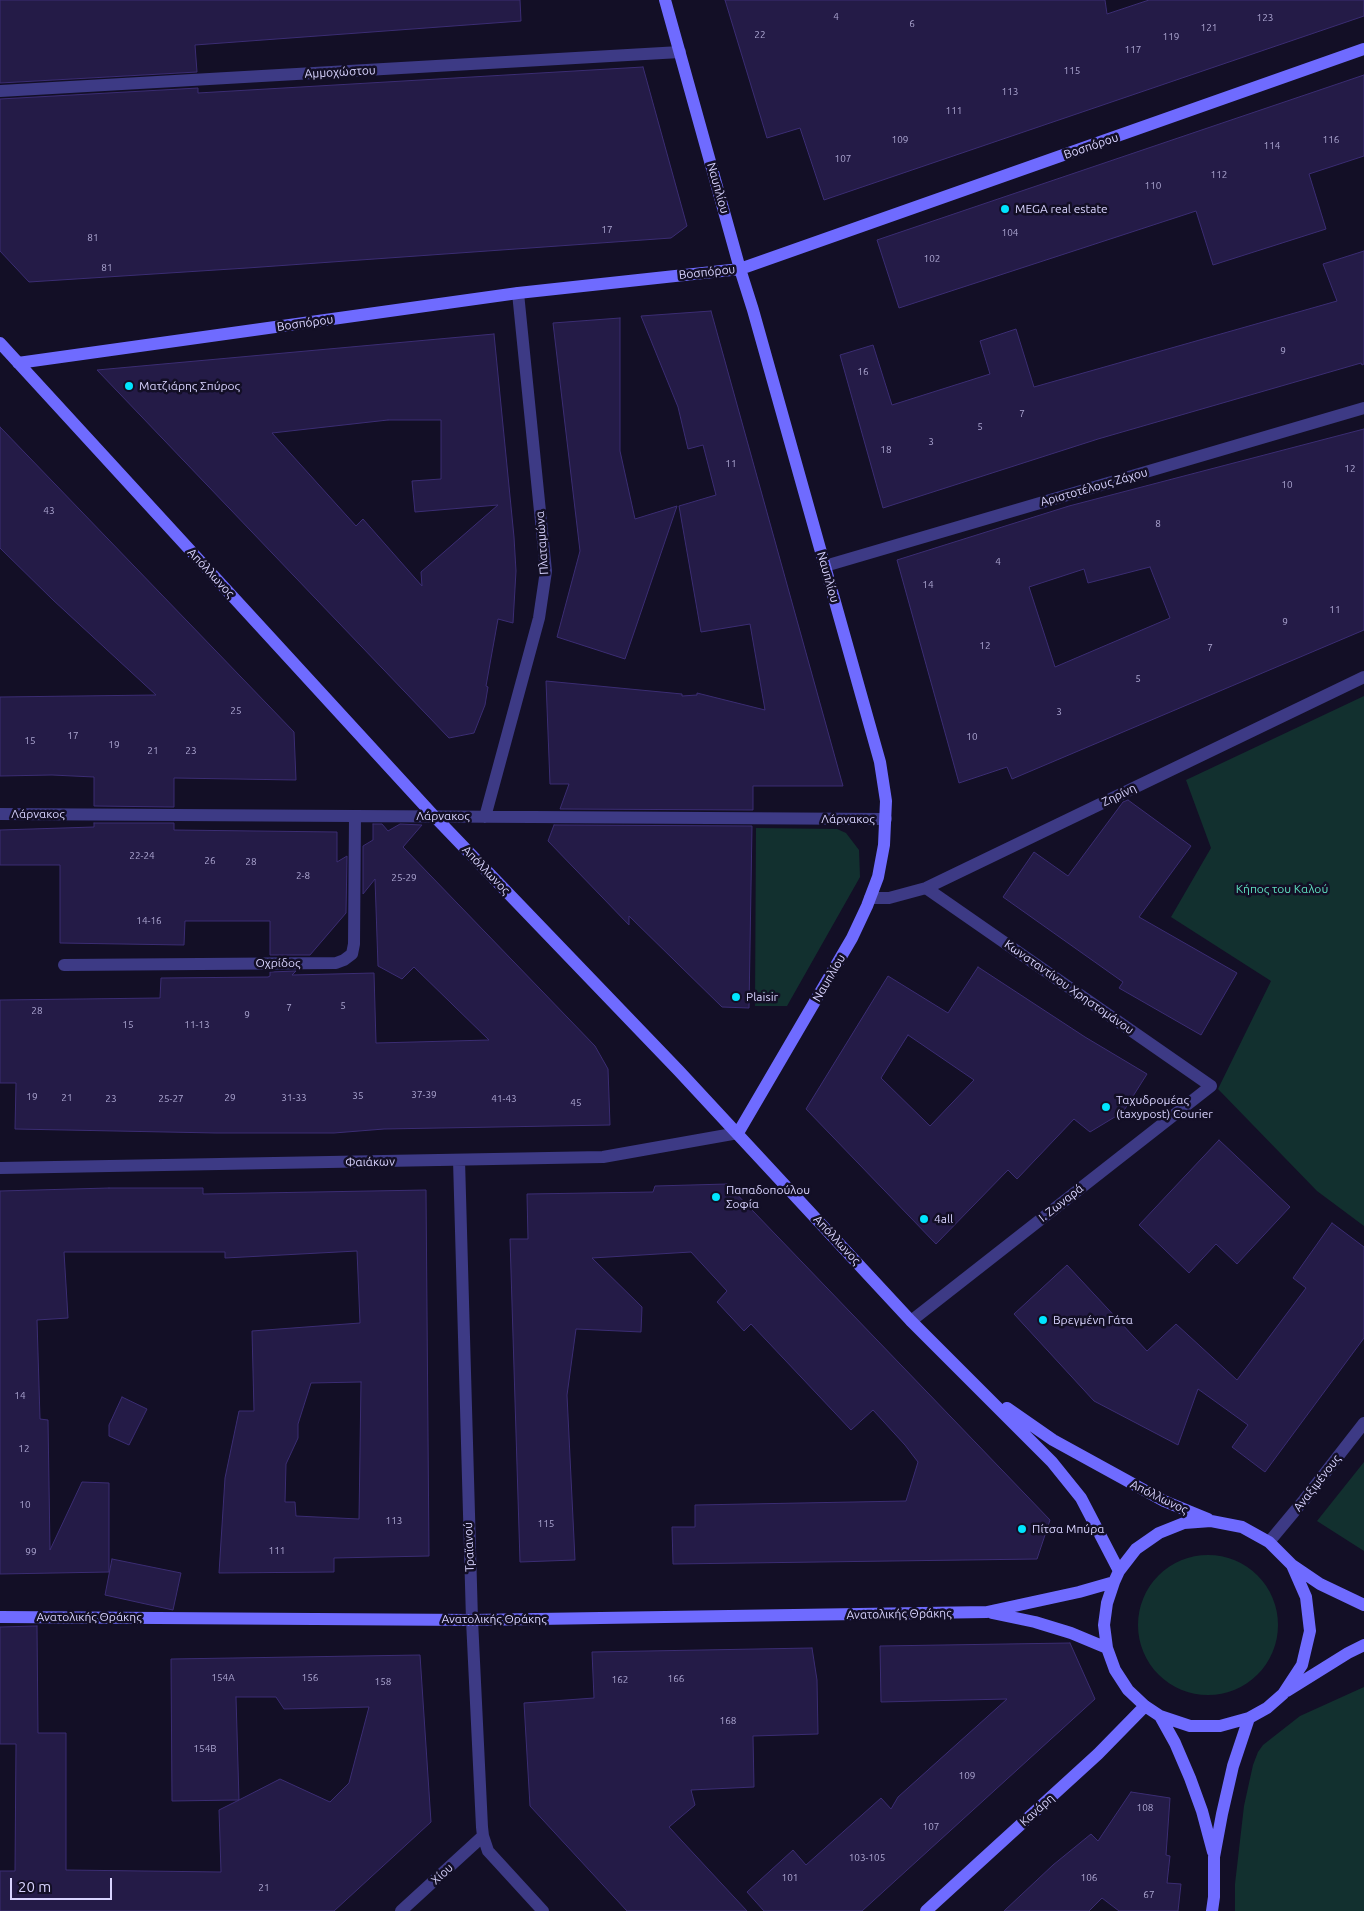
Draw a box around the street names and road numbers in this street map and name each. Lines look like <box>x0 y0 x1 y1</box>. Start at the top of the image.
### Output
street label: Αμμοχώστου <box>304 63 376 81</box>
street label: Βοσπόρου <box>1062 130 1120 162</box>
street label: Ναυπλίου <box>704 161 732 215</box>
street label: Βοσπόρου <box>678 262 736 282</box>
street label: Βοσπόρου <box>276 312 334 334</box>
street label: Αριστοτέλους Ζάχου <box>1039 465 1149 509</box>
street label: Πλαταμώνα <box>533 511 551 575</box>
street label: Απόλλωνος <box>185 545 237 601</box>
street label: Ναυπλίου <box>814 550 842 604</box>
street label: Ζηρίνη <box>1099 781 1139 809</box>
street label: Λάρνακος <box>11 807 65 821</box>
street label: Λάρνακος <box>416 809 470 823</box>
street label: Λάρνακος <box>821 812 875 826</box>
street label: Απόλλωνος <box>459 843 513 897</box>
street label: Κωνσταντίνου Χρηστομάνου <box>1002 937 1136 1037</box>
street label: Ναυπλίου <box>810 952 848 1004</box>
street label: Οχρίδος <box>256 956 300 970</box>
street label: Φαιάκων <box>345 1154 395 1170</box>
street label: Ι. Ζωναρά <box>1036 1181 1086 1225</box>
street label: Απόλλωνος <box>811 1212 863 1268</box>
street label: Αναξιμένους <box>1290 1452 1344 1514</box>
street label: Απόλλωνος <box>1128 1477 1190 1517</box>
street label: Τραϊανού <box>461 1522 477 1572</box>
street label: Ανατολικής Θράκης <box>846 1606 952 1622</box>
street label: Ανατολικής Θράκης <box>36 1610 142 1624</box>
street label: Ανατολικής Θράκης <box>441 1612 547 1626</box>
street label: Κανάρη <box>1017 1791 1057 1829</box>
street label: Χίου <box>428 1860 456 1888</box>

